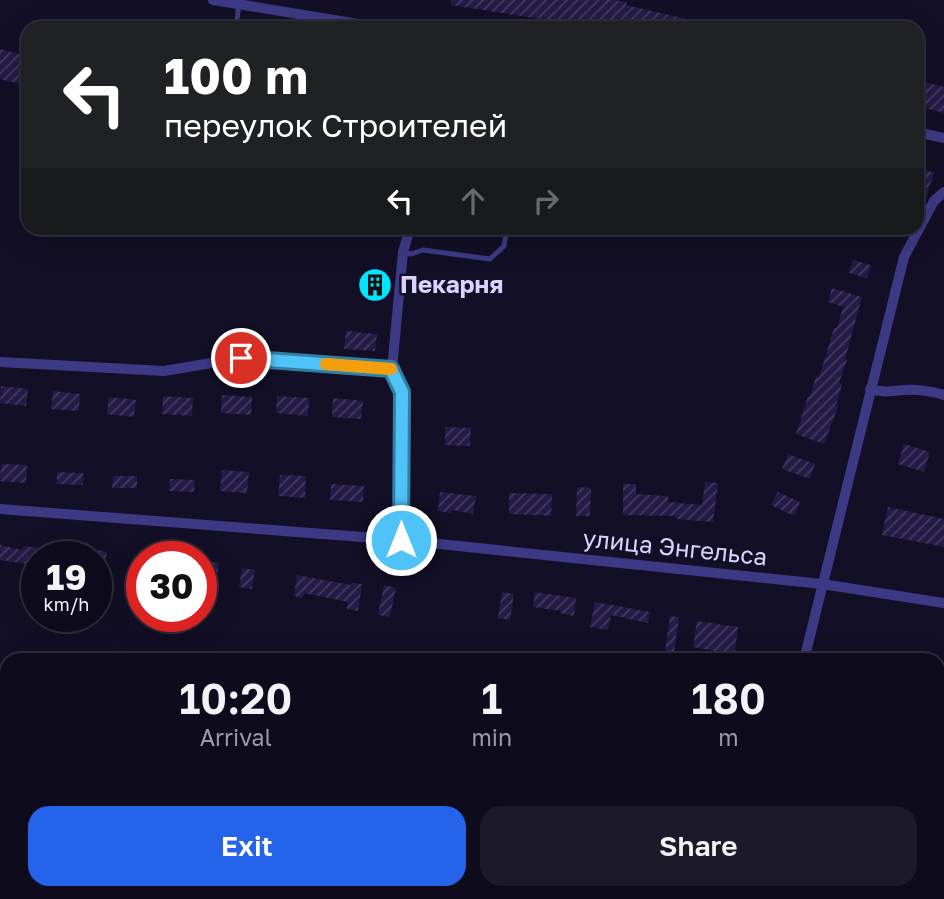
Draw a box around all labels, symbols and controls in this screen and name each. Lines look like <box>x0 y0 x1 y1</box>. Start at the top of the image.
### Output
text: 100 m <box>164 46 308 105</box>
icon: left <box>49 49 140 140</box>
text: переулок Строителей <box>164 106 507 144</box>
icon: left <box>381 182 419 220</box>
icon: ahead <box>454 182 492 220</box>
icon: right <box>527 182 565 220</box>
building icon: Пекарня <box>356 266 394 304</box>
place label: Пекарня <box>400 269 503 298</box>
pin <box>211 328 271 388</box>
icon: arrive <box>222 339 260 377</box>
position arrow <box>364 503 438 577</box>
street label: улица Энгельса <box>582 522 769 571</box>
speed limit sign: 30 <box>126 541 217 632</box>
text: 19 <box>46 556 87 598</box>
text: km/h <box>44 593 89 615</box>
text: 10:20 <box>179 673 292 723</box>
text: 1 <box>481 673 502 723</box>
text: 180 <box>691 673 766 723</box>
text: Arrival <box>200 723 272 751</box>
text: min <box>471 723 512 751</box>
text: m <box>718 723 739 751</box>
button: Exit <box>28 806 466 886</box>
button: Share <box>480 806 917 886</box>

